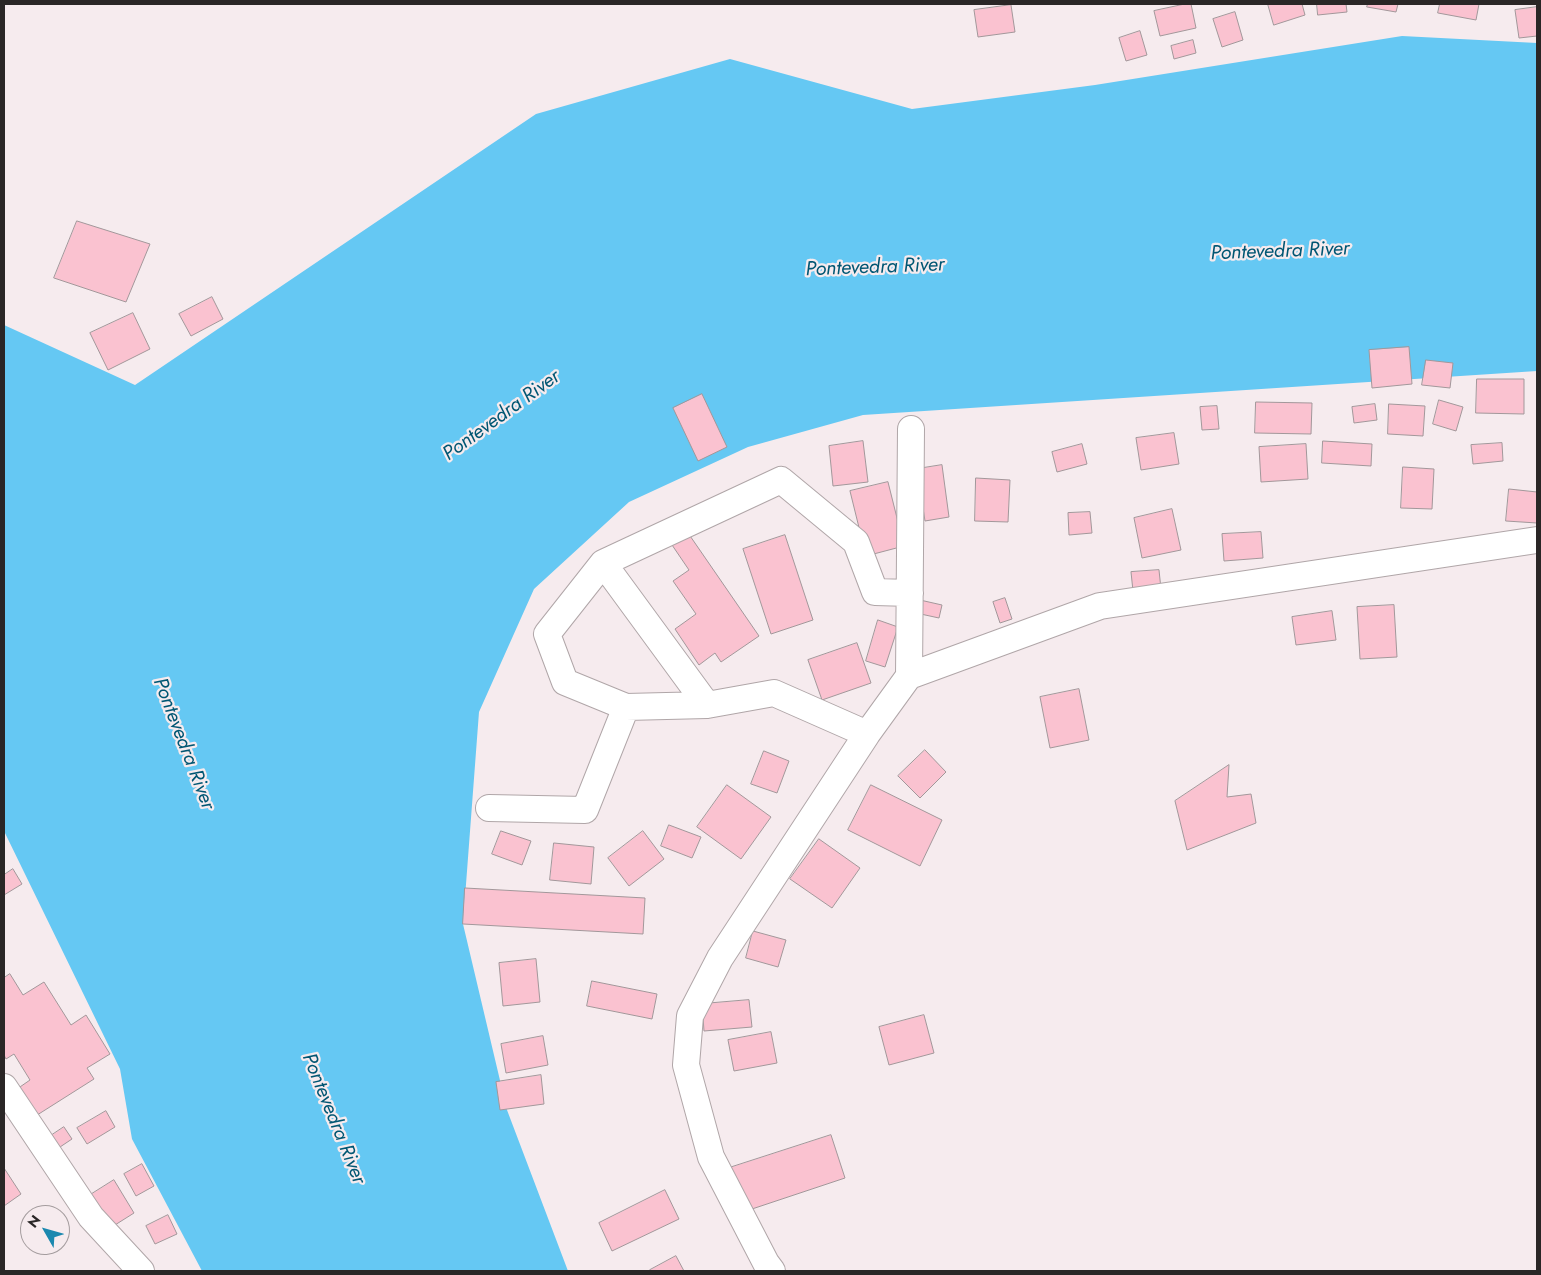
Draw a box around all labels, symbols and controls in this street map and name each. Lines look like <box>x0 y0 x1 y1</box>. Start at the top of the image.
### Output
water label: Pontevedra River <box>1210 238 1350 266</box>
water label: Pontevedra River <box>805 254 945 282</box>
water label: Pontevedra River <box>439 365 565 467</box>
water label: Pontevedra River <box>147 675 219 813</box>
water label: Pontevedra River <box>296 1050 370 1188</box>
north arrow <box>20 1205 70 1255</box>
text: N <box>23 1211 45 1232</box>

